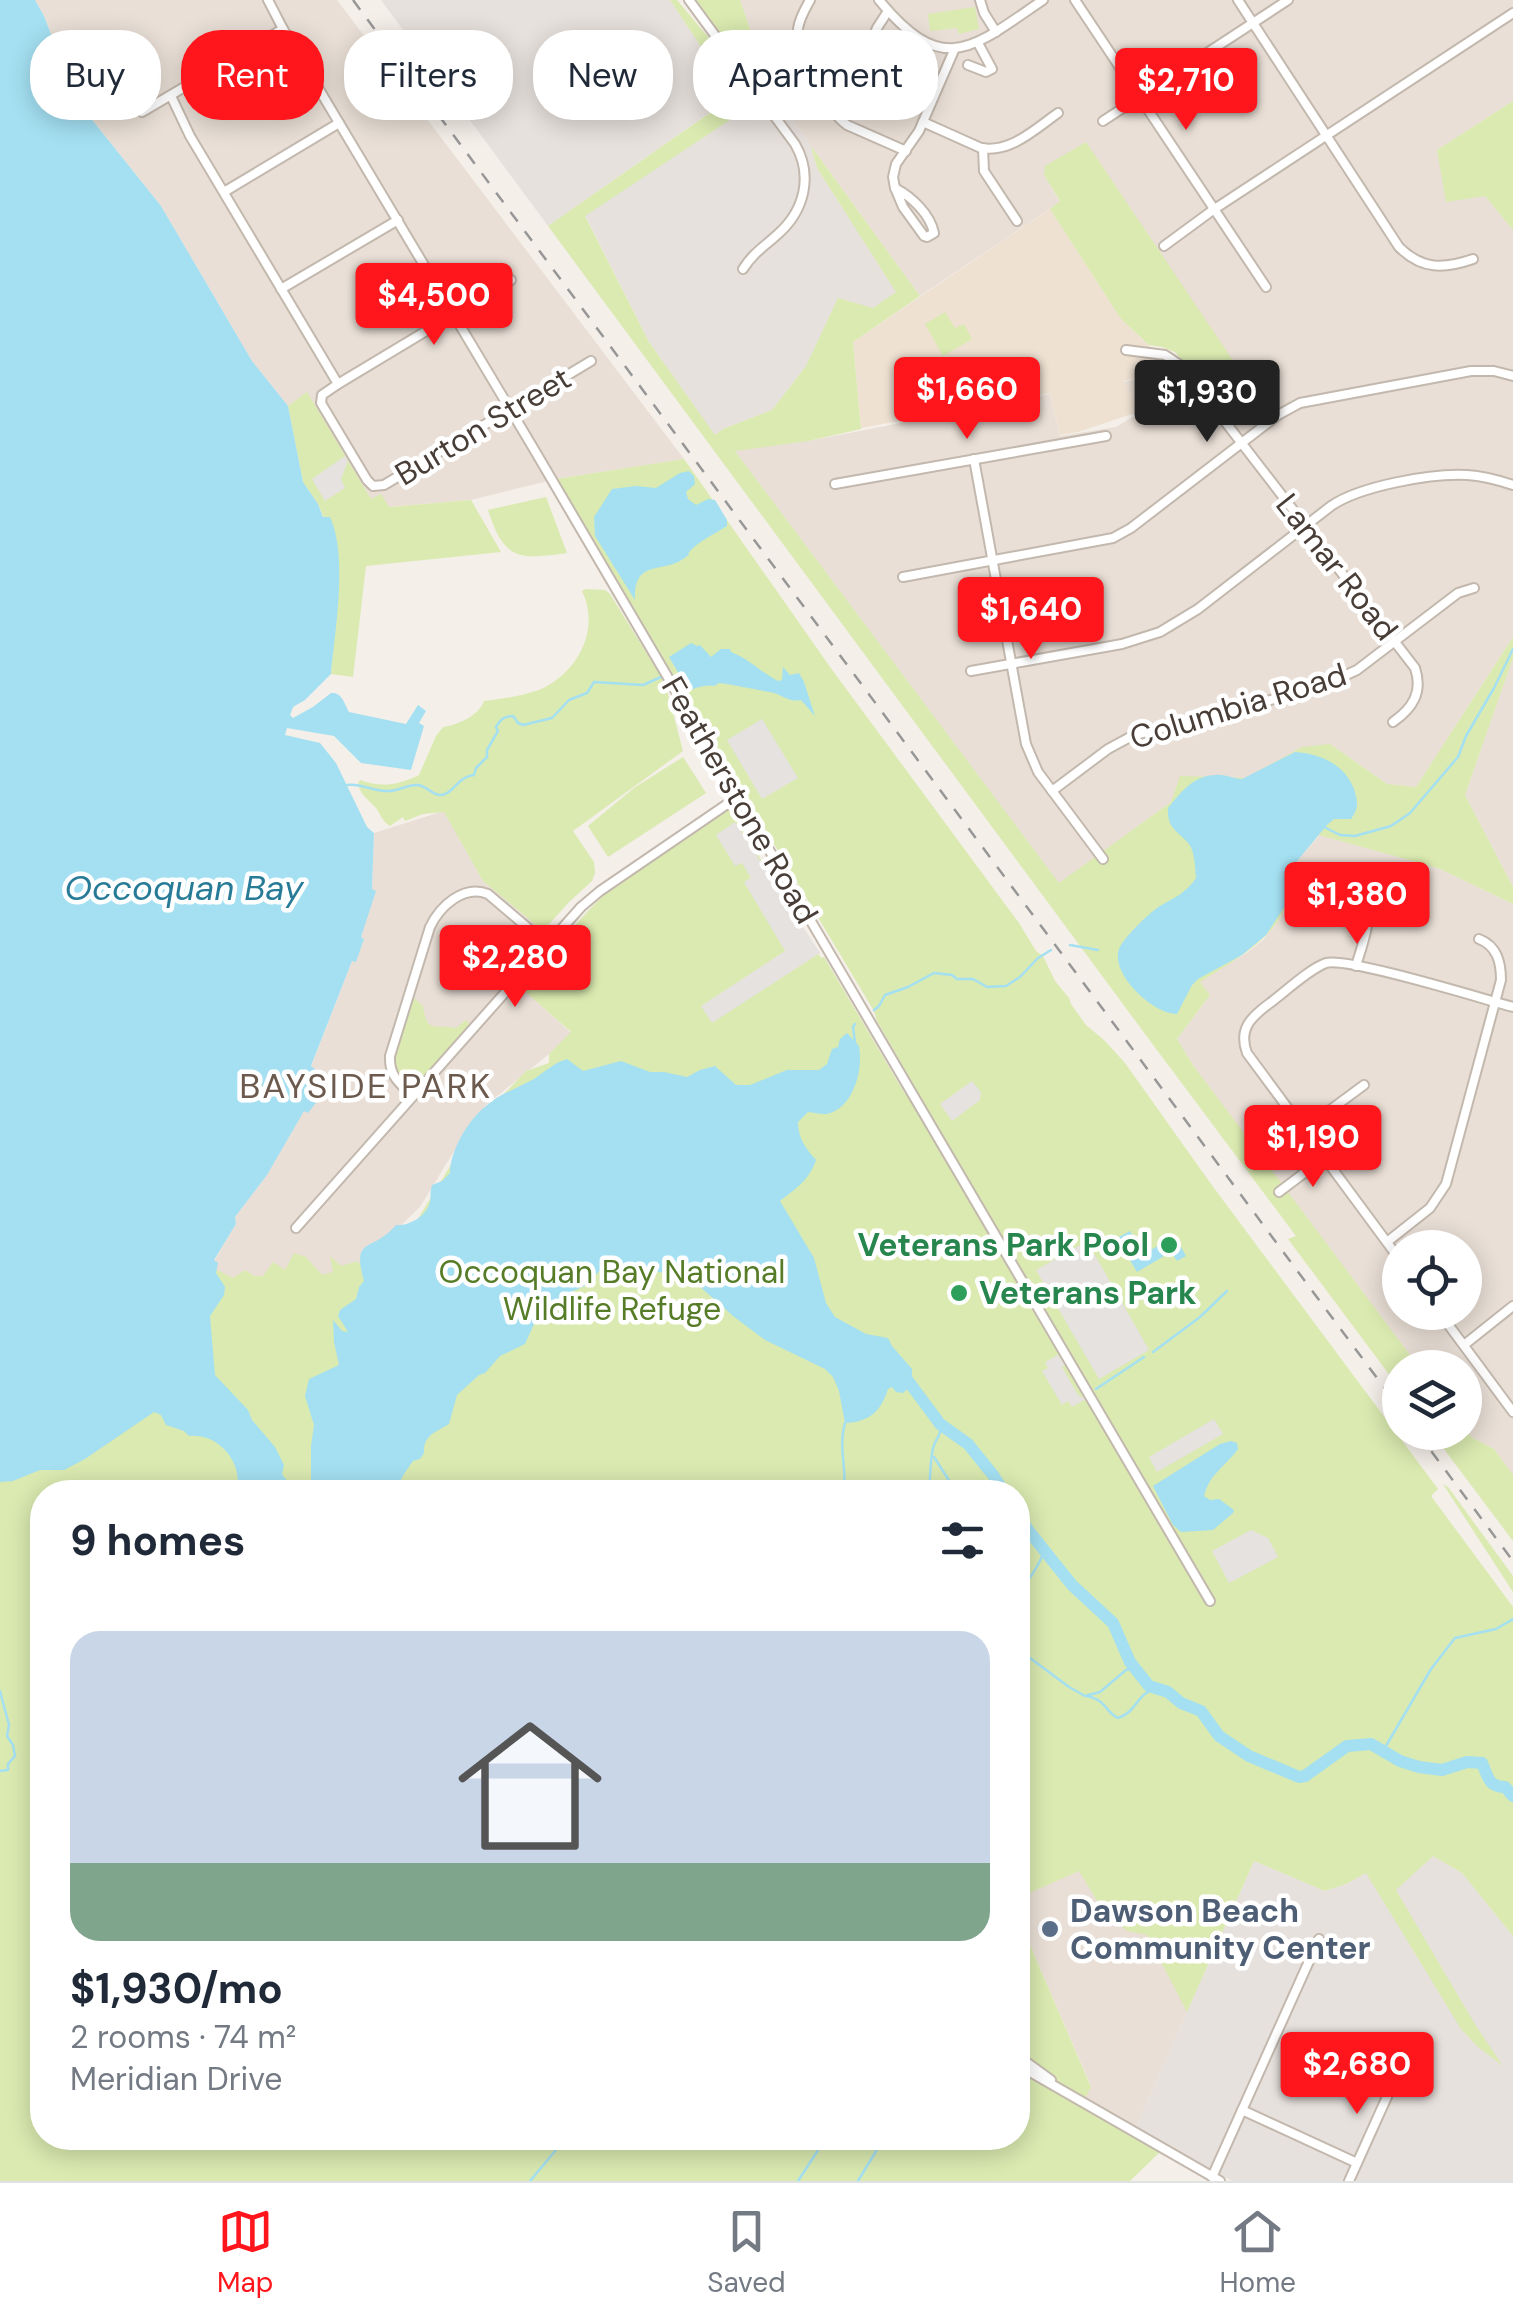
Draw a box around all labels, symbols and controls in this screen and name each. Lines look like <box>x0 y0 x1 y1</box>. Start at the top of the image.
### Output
chip: Buy <box>30 30 161 120</box>
chip: Rent <box>181 30 324 120</box>
chip: Filters <box>344 30 513 120</box>
chip: New <box>533 30 673 120</box>
chip: Apartment <box>693 30 938 120</box>
pin: $2,710 <box>1105 48 1267 133</box>
text: $2,710 <box>1137 59 1235 101</box>
pin: $4,500 <box>353 263 515 348</box>
text: $4,500 <box>378 274 490 316</box>
street label: Burton Street <box>387 357 579 495</box>
pin: $1,660 <box>886 357 1048 442</box>
pin: $1,930 <box>1126 360 1288 445</box>
text: $1,660 <box>916 368 1018 410</box>
text: $1,930 <box>1157 371 1257 413</box>
street label: Lamar Road <box>1267 485 1407 649</box>
pin: $1,640 <box>950 577 1112 662</box>
text: $1,640 <box>980 588 1082 630</box>
street label: Columbia Road <box>1125 653 1351 759</box>
street label: Featherstone Road <box>652 669 828 931</box>
pin: $1,380 <box>1276 862 1438 947</box>
water label: Occoquan Bay <box>65 865 305 911</box>
text: $1,380 <box>1307 873 1407 915</box>
pin: $2,280 <box>434 925 596 1010</box>
text: $2,280 <box>462 936 568 978</box>
district label: BAYSIDE PARK <box>239 1063 493 1109</box>
pin: $1,190 <box>1232 1105 1394 1190</box>
text: $1,190 <box>1266 1116 1360 1158</box>
place label: Veterans Park Pool <box>858 1224 1149 1266</box>
map controls <box>1382 1230 1482 1450</box>
button: locate <box>1382 1230 1482 1330</box>
marker: Veterans Park Pool <box>1158 1234 1180 1256</box>
park label: Occoquan Bay National Wildlife Refuge <box>439 1251 785 1330</box>
place label: Veterans Park <box>979 1272 1197 1314</box>
marker: Veterans Park <box>948 1282 970 1304</box>
button: layers <box>1382 1350 1482 1450</box>
text: 9 homes <box>70 1513 245 1568</box>
icon: filters <box>935 1513 990 1568</box>
icon: home <box>440 1696 620 1876</box>
place label: Dawson Beach Community Center <box>1070 1890 1371 1969</box>
marker: Dawson Beach Community Center <box>1039 1918 1061 1940</box>
text: $1,930/mo <box>70 1961 283 2016</box>
text: 2 rooms · 74 m² <box>70 2016 296 2058</box>
pin: $2,680 <box>1276 2032 1438 2117</box>
text: $2,680 <box>1303 2043 1411 2085</box>
text: Meridian Drive <box>70 2058 282 2100</box>
tab: Map <box>217 2204 273 2301</box>
tab: Saved <box>707 2204 786 2301</box>
tab: Home <box>1220 2204 1296 2301</box>

